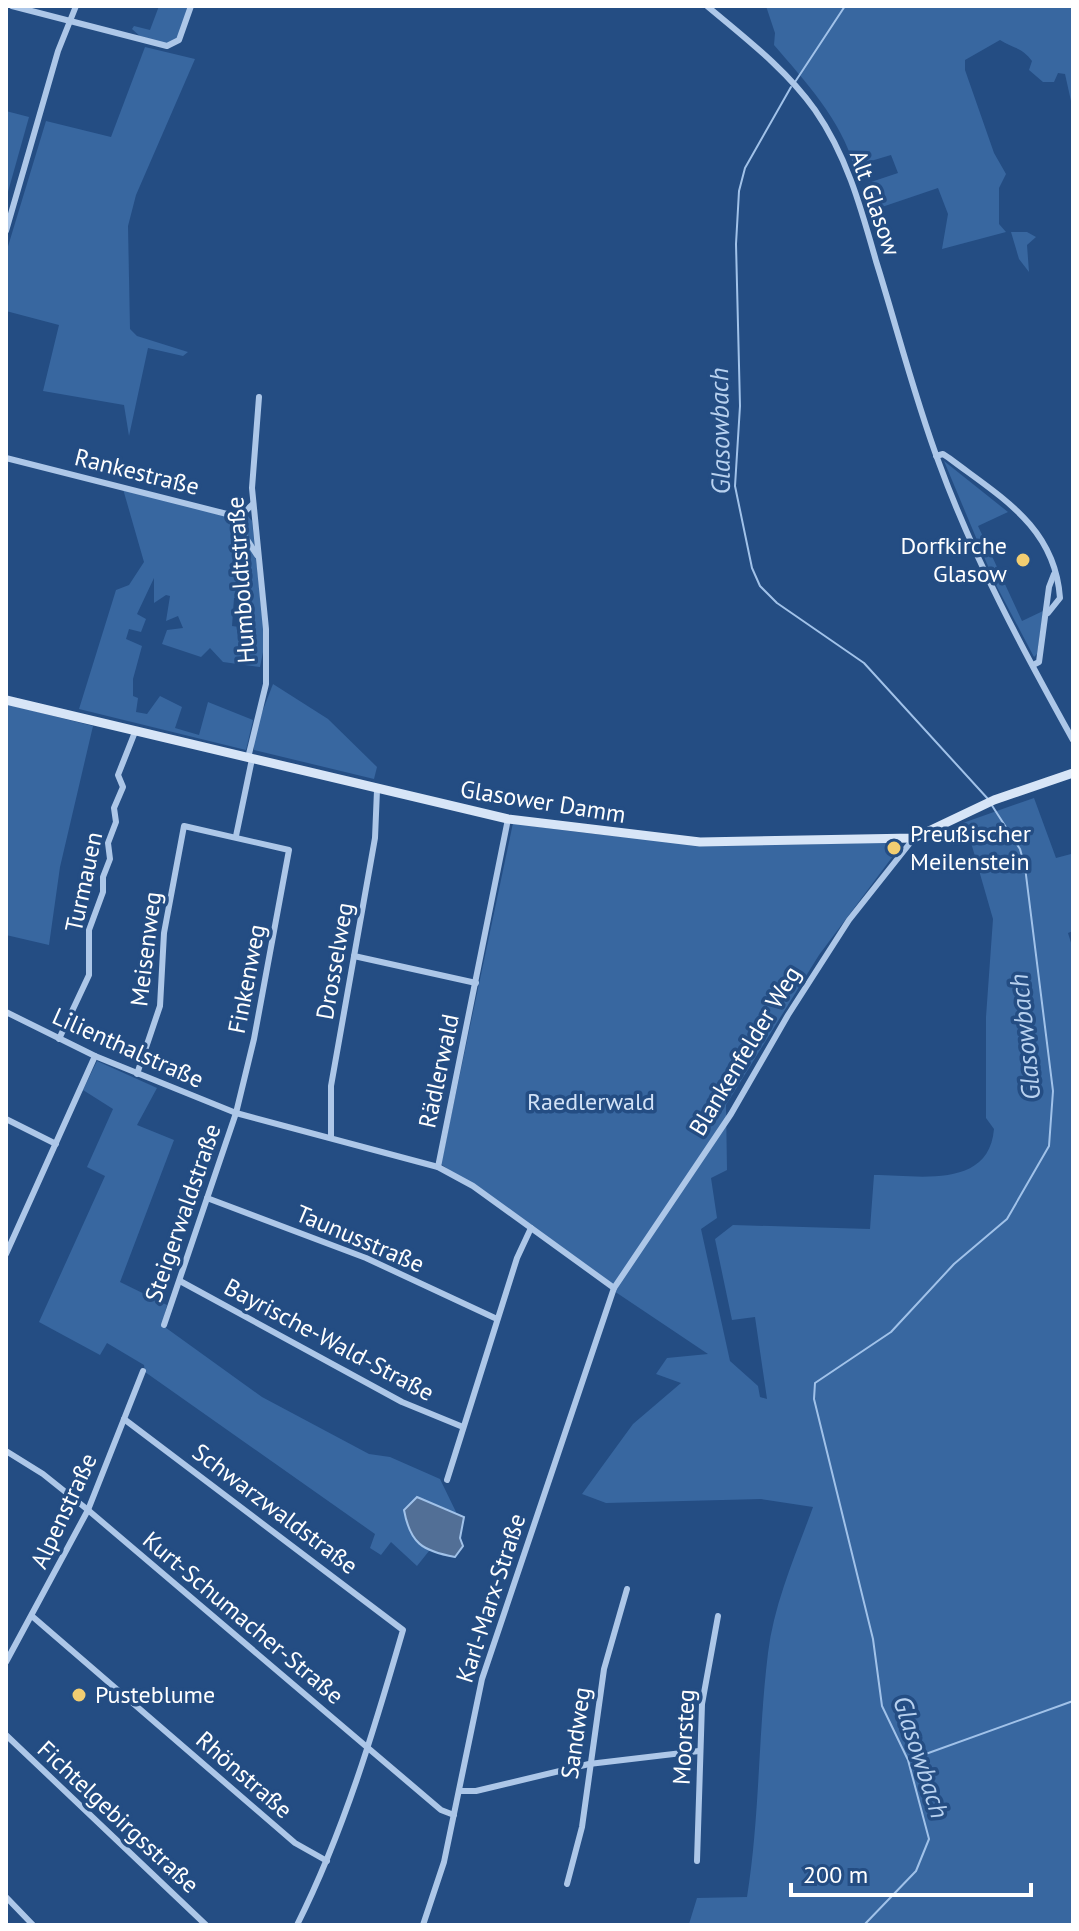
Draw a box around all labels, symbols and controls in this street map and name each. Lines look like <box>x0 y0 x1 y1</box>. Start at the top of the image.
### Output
street label: Alt Glasow <box>843 146 908 260</box>
water label: Glasowbach <box>702 367 737 495</box>
street label: Rankestraße <box>72 441 203 502</box>
street label: Humboldtstraße <box>219 496 262 664</box>
place label: Dorfkirche Glasow <box>900 530 1007 589</box>
marker: Dorfkirche Glasow <box>1014 551 1032 569</box>
street label: Glasower Damm <box>458 773 628 830</box>
place label: Preußischer Meilenstein <box>910 818 1031 877</box>
street label: Turmauen <box>58 829 109 935</box>
marker: Preußischer Meilenstein <box>885 839 903 857</box>
street label: Meisenweg <box>123 890 168 1008</box>
street label: Drosselweg <box>309 900 360 1022</box>
street label: Finkenweg <box>221 922 272 1036</box>
street label: Blankenfelder Weg <box>682 960 807 1141</box>
water label: Glasowbach <box>1001 972 1048 1102</box>
street label: Lilienthalstraße <box>48 1000 209 1095</box>
street label: Rädlerwald <box>411 1011 466 1131</box>
park label: Raedlerwald <box>527 1086 655 1117</box>
street label: Steigerwaldstraße <box>137 1120 228 1306</box>
street label: Taunusstraße <box>291 1198 429 1279</box>
street label: Bayrische-Wald-Straße <box>219 1271 439 1408</box>
street label: Schwarzwaldstraße <box>186 1436 364 1581</box>
street label: Alpenstraße <box>23 1448 104 1574</box>
street label: Karl-Marx-Straße <box>449 1509 532 1686</box>
street label: Kurt-Schumacher-Straße <box>136 1524 350 1711</box>
place label: Pusteblume <box>95 1679 215 1710</box>
street label: Sandweg <box>554 1685 597 1781</box>
marker: Pusteblume <box>70 1686 88 1704</box>
street label: Moorsteg <box>666 1688 701 1786</box>
water label: Glasowbach <box>886 1692 957 1822</box>
street label: Rhönstraße <box>190 1724 299 1825</box>
street label: Fichtelgebirgsstraße <box>31 1734 206 1900</box>
scale bar <box>791 1847 1031 1897</box>
text: 200 m <box>803 1859 868 1890</box>

